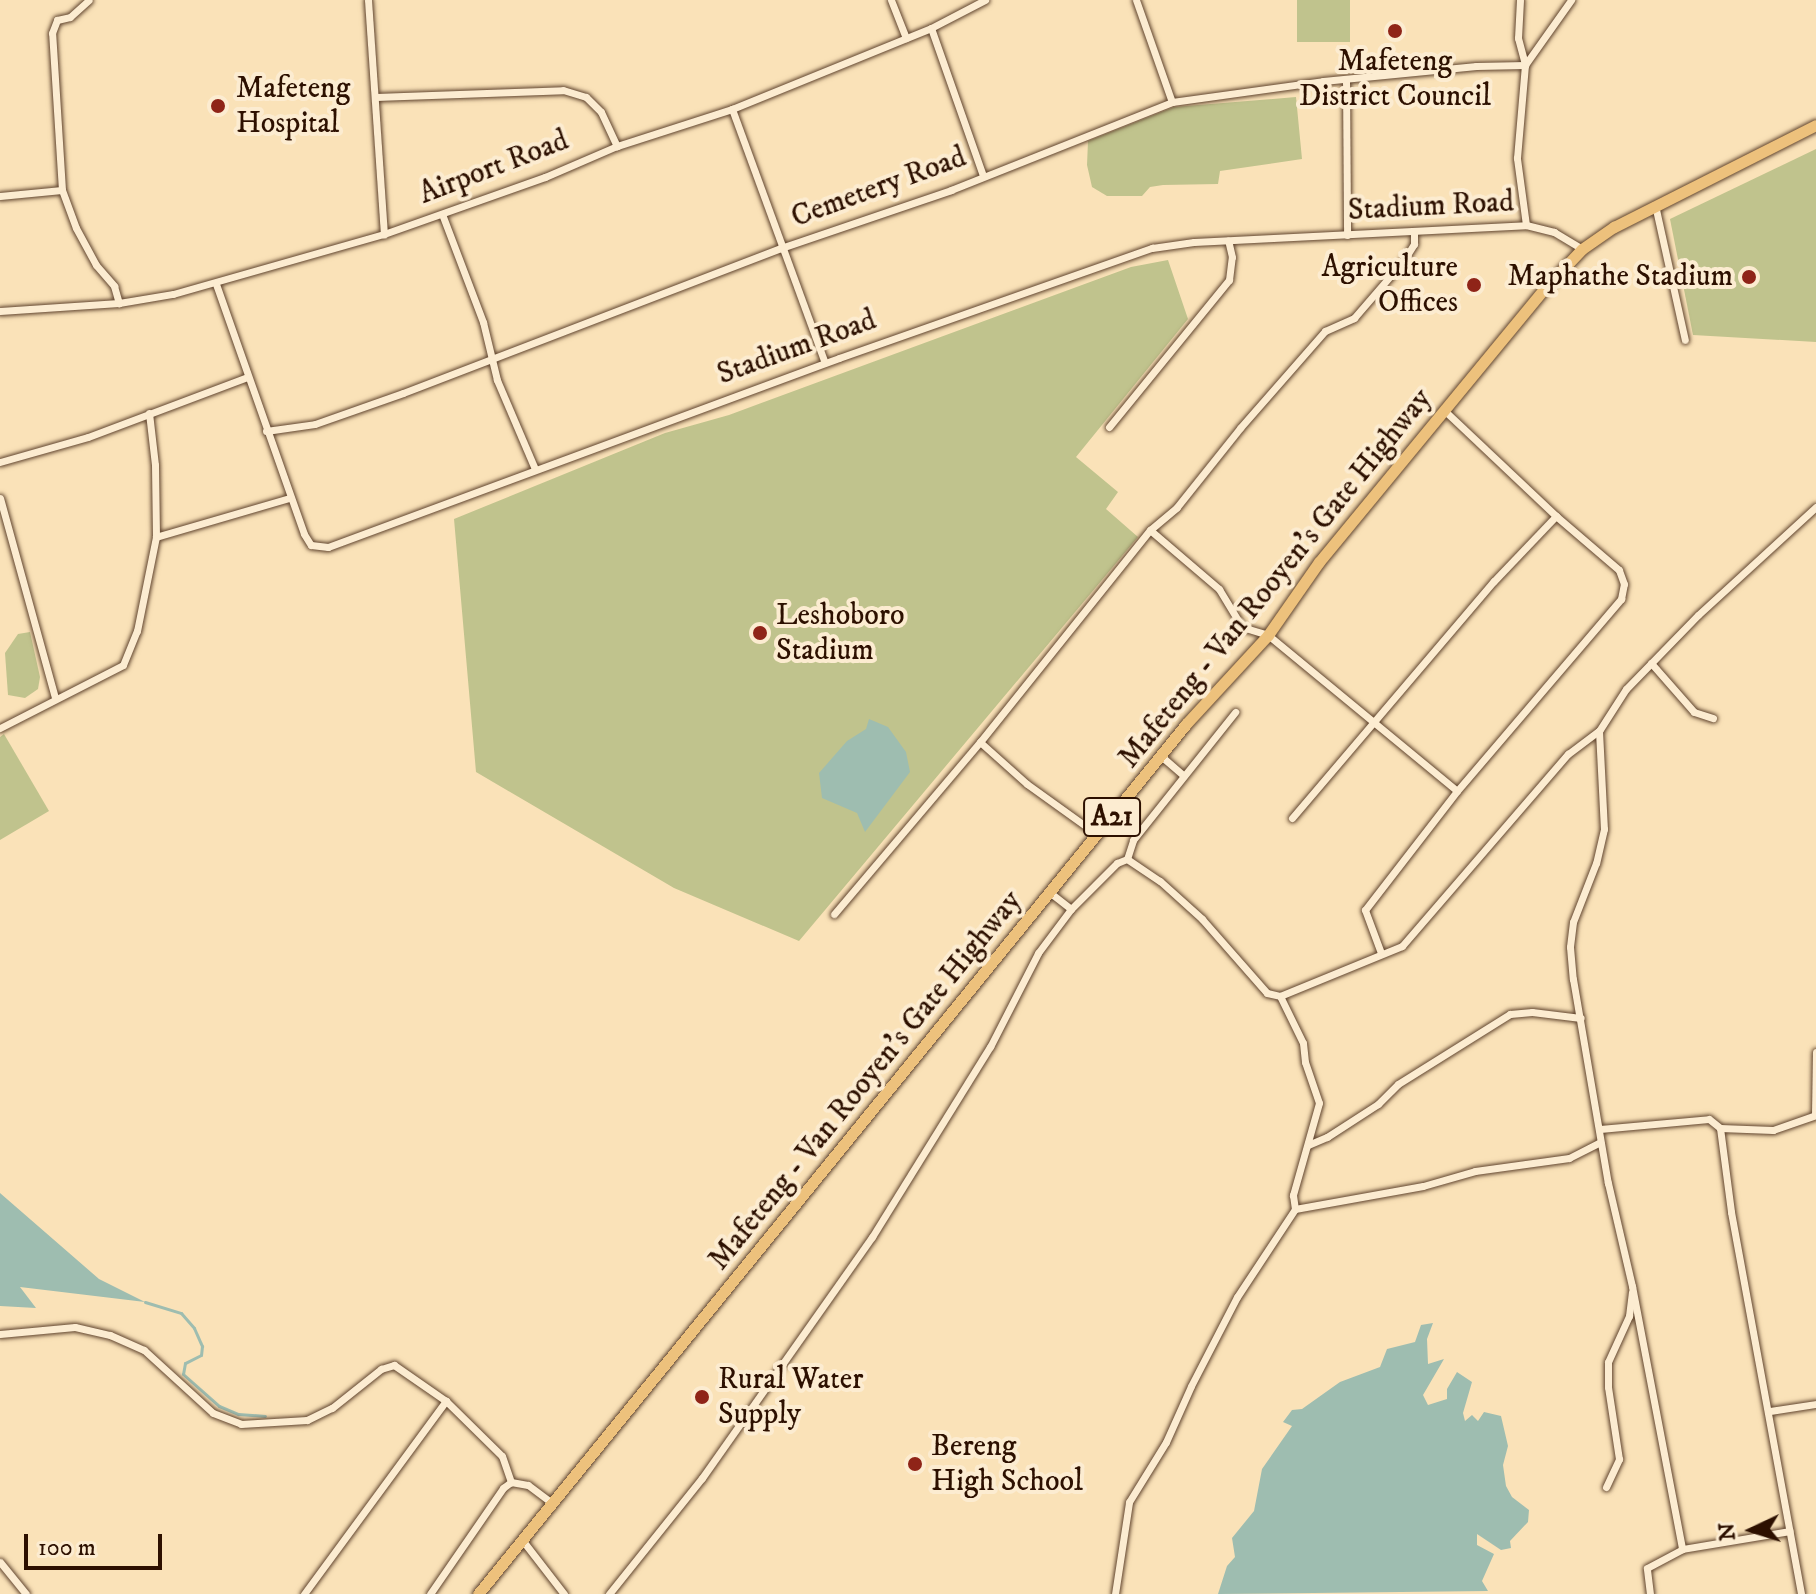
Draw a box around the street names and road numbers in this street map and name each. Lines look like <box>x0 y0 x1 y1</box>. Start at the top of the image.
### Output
street label: Airport Road <box>414 123 574 213</box>
street label: Cemetery Road <box>787 140 971 236</box>
street label: Stadium Road <box>1347 185 1515 229</box>
street label: Stadium Road <box>713 303 881 393</box>
street label: Mafeteng - Van Rooyen's Gate Highway <box>1112 382 1440 776</box>
road number: A21 <box>1082 793 1142 841</box>
street label: Mafeteng - Van Rooyen's Gate Highway <box>702 884 1030 1278</box>

